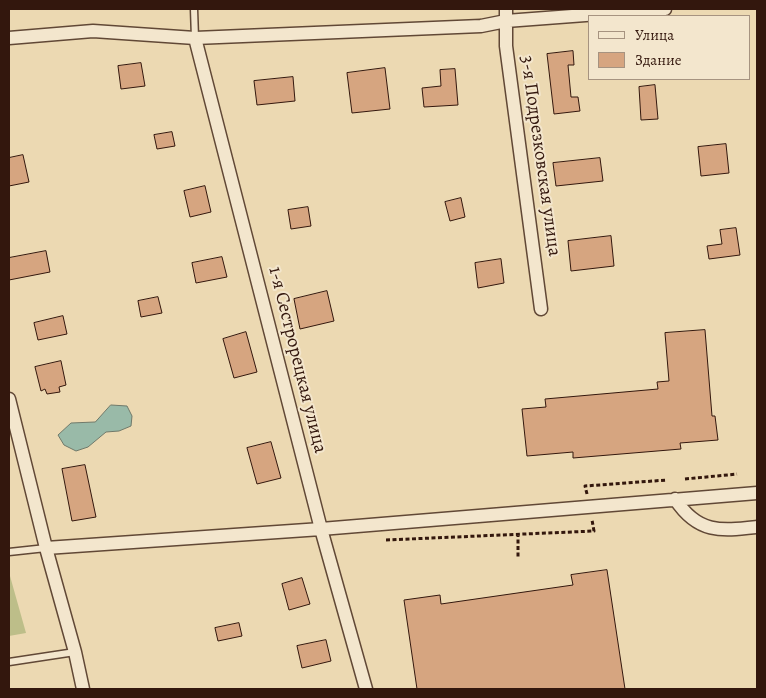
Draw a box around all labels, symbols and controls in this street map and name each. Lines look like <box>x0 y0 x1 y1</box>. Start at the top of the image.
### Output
legend <box>588 15 751 80</box>
text: Улица <box>635 25 674 45</box>
text: Здание <box>635 50 682 70</box>
street label: 3-я Подрезковская улица <box>515 54 565 258</box>
street label: 1-я Сестрорецкая улица <box>263 264 331 456</box>

